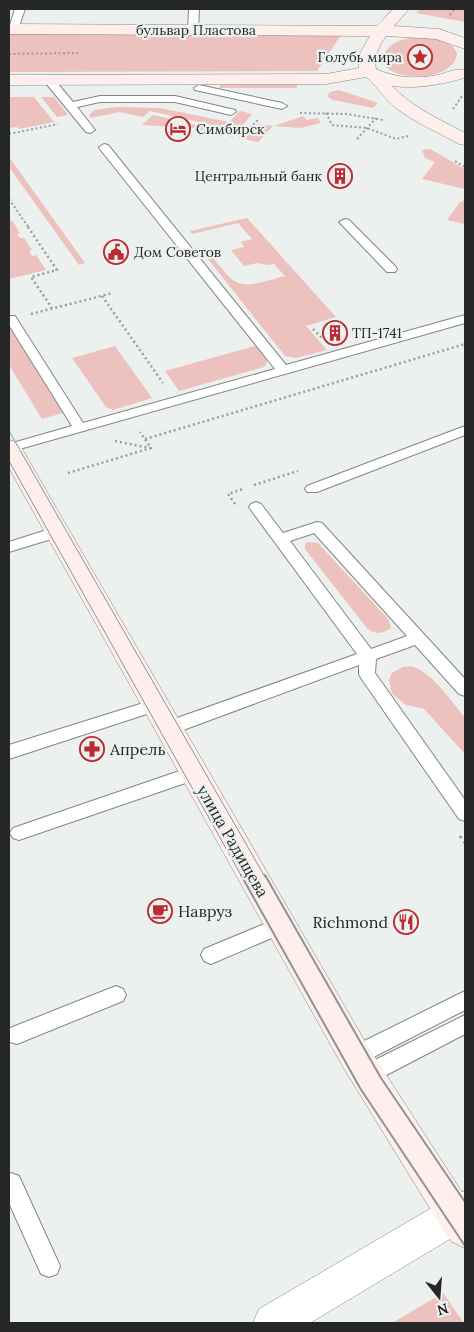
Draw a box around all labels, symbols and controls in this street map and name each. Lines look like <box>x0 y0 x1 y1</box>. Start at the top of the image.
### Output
street label: бульвар Пластова <box>136 21 256 39</box>
place icon: Голубь мира <box>407 44 433 70</box>
place label: Голубь мира <box>317 48 402 66</box>
hotel icon: Симбирск <box>165 116 191 142</box>
place label: Симбирск <box>196 120 265 138</box>
building icon: Центральный банк <box>327 163 353 189</box>
place label: Центральный банк <box>195 167 322 185</box>
public building icon: Дом Советов <box>103 239 129 265</box>
place label: Дом Советов <box>134 243 221 261</box>
building icon: ТП-1741 <box>322 320 348 346</box>
place label: ТП-1741 <box>352 324 402 342</box>
pharmacy icon: Апрель <box>79 736 105 762</box>
place label: Апрель <box>109 739 166 759</box>
street label: улица Радищева <box>193 781 273 901</box>
cafe icon: Навруз <box>147 898 173 924</box>
place label: Навруз <box>178 901 232 921</box>
restaurant icon: Richmond <box>393 909 419 935</box>
place label: Richmond <box>312 912 388 932</box>
north arrow <box>414 1272 464 1322</box>
text: N <box>435 1299 451 1320</box>

